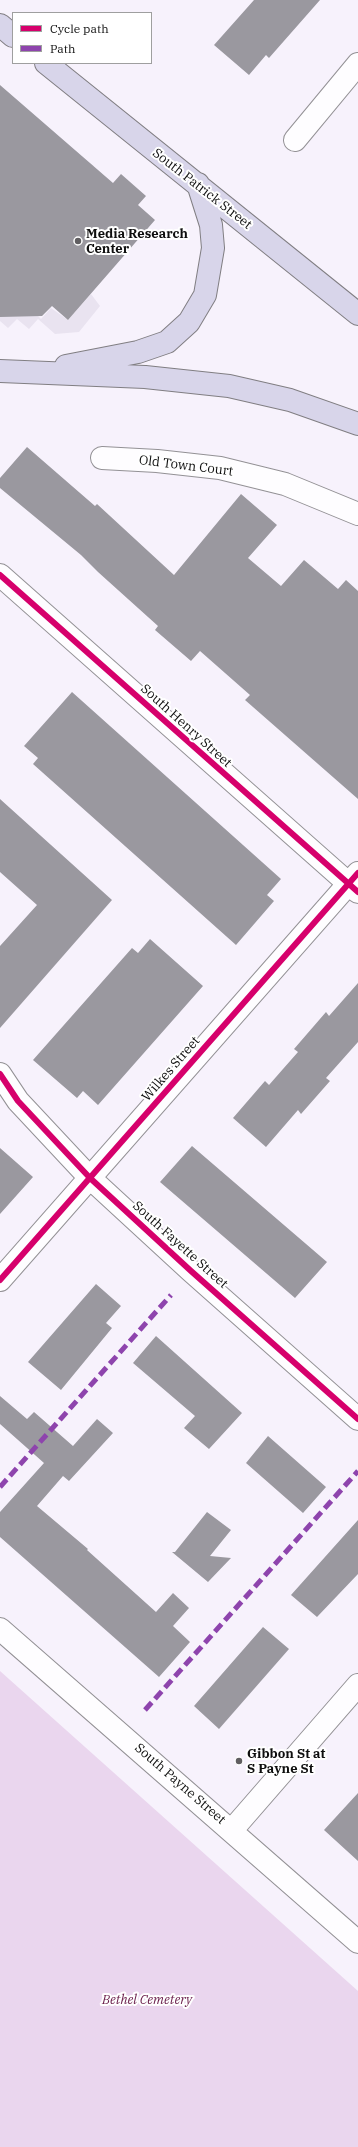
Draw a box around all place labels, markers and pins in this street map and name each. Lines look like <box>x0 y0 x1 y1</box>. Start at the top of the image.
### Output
place label: Media Research Center <box>86 226 188 257</box>
marker: Media Research Center <box>73 236 83 246</box>
place label: Gibbon St at S Payne St <box>247 1746 325 1777</box>
marker: Gibbon St at S Payne St <box>234 1756 244 1766</box>

